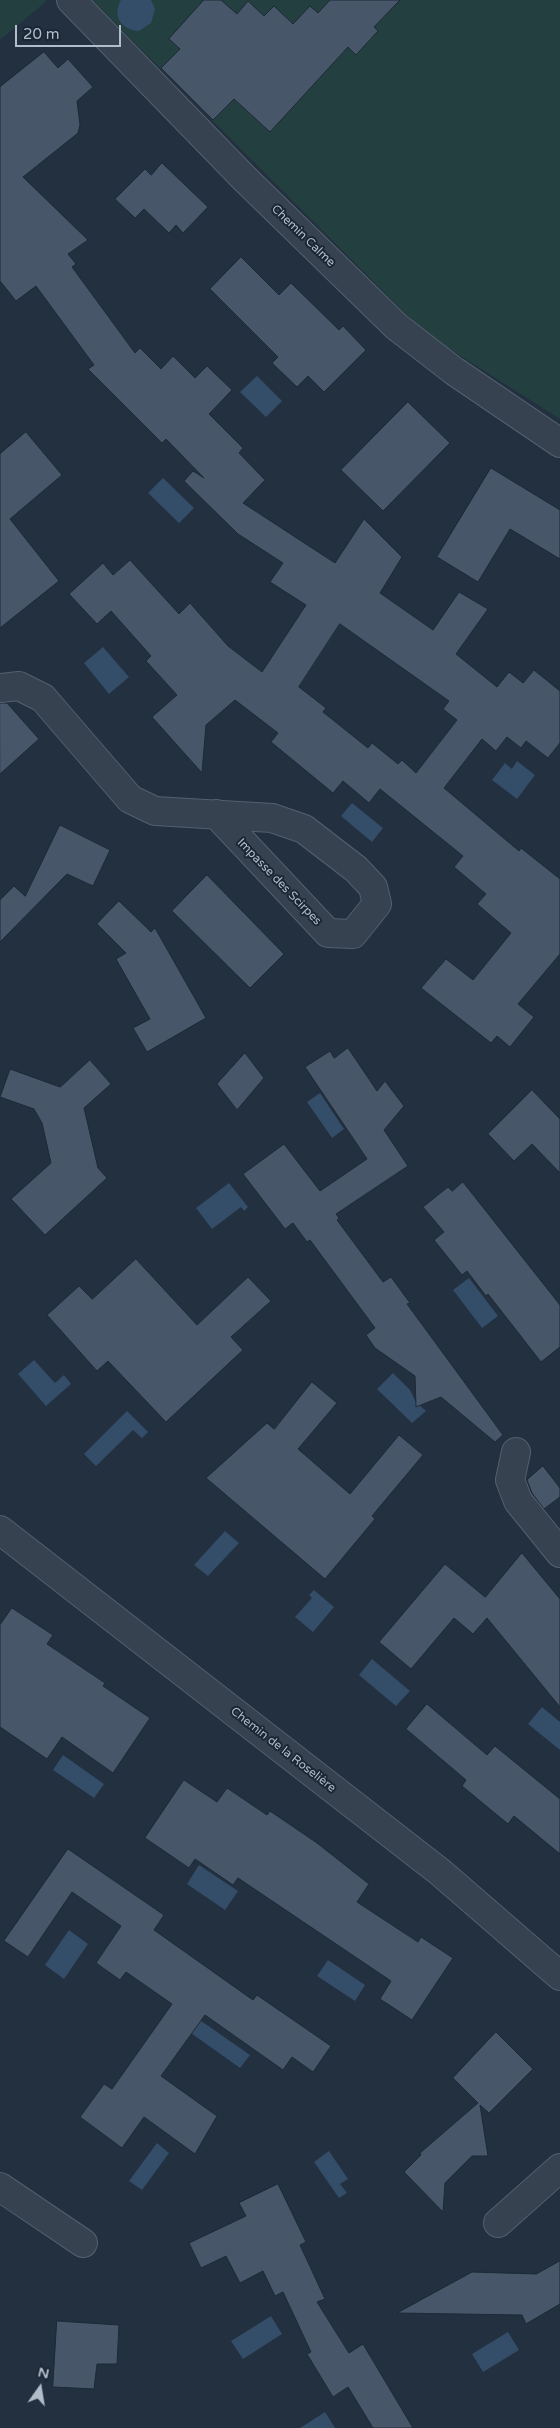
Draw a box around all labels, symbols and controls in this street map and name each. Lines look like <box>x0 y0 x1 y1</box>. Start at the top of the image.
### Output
scale bar <box>18 15 124 47</box>
text: 20 m <box>23 25 60 43</box>
street label: Chemin Calme <box>268 202 338 270</box>
street label: Impasse des Scirpes <box>234 836 324 928</box>
street label: Chemin de la Roselière <box>228 1704 338 1796</box>
north arrow <box>15 2363 65 2413</box>
text: N <box>36 2363 51 2382</box>

